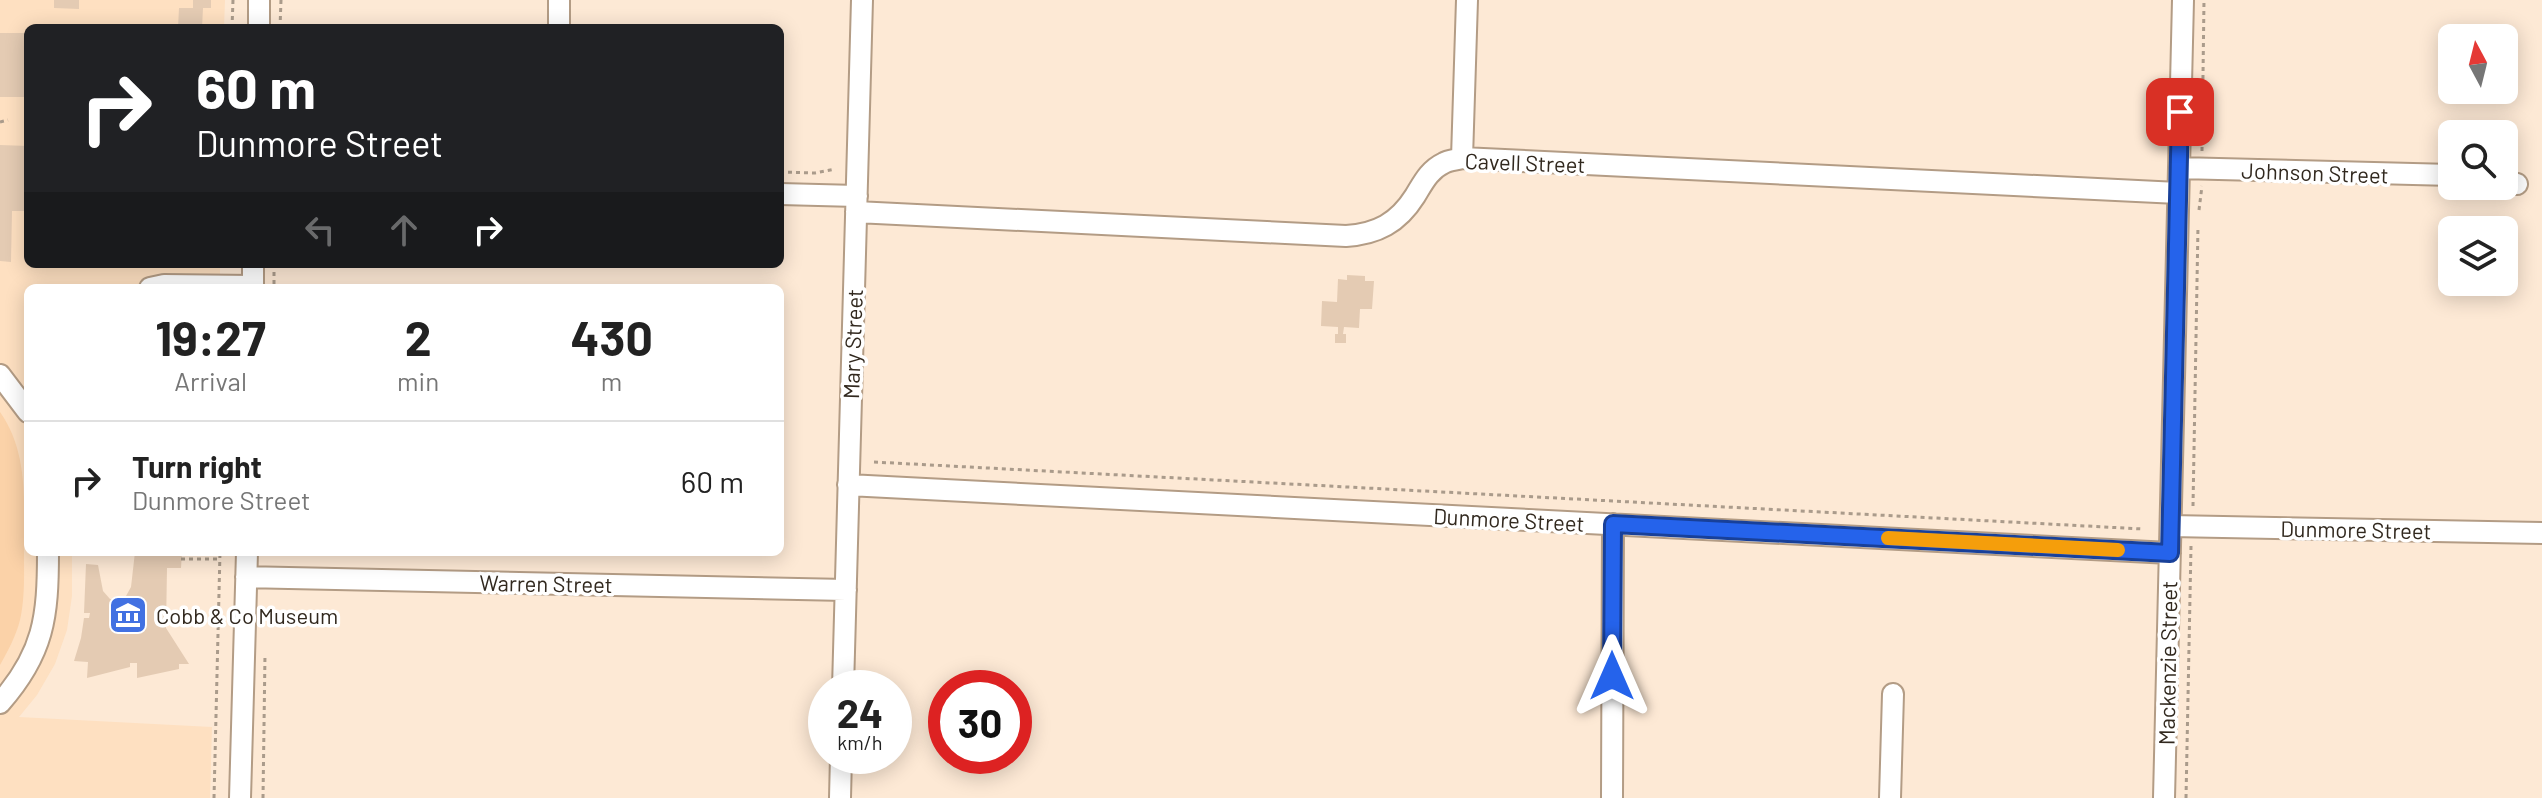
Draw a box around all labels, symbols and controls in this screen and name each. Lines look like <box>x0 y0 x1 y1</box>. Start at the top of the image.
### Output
north arrow <box>2438 24 2518 104</box>
map controls <box>2438 24 2518 296</box>
text: 60 m <box>196 53 316 120</box>
icon: right <box>64 56 168 160</box>
pin <box>2146 78 2214 146</box>
icon: arrive <box>2158 90 2202 134</box>
button: search <box>2438 120 2518 200</box>
text: Dunmore Street <box>196 121 443 164</box>
street label: Cavell Street <box>1464 147 1586 177</box>
street label: Johnson Street <box>2241 156 2389 188</box>
icon: left <box>298 208 342 252</box>
icon: ahead <box>382 208 426 252</box>
icon: right <box>466 208 510 252</box>
button: layers <box>2438 216 2518 296</box>
street label: Mary Street <box>837 288 867 400</box>
text: 19:27 <box>155 308 266 366</box>
text: 2 <box>405 308 432 366</box>
text: 430 <box>570 308 653 366</box>
text: Arrival <box>174 365 247 396</box>
text: min <box>397 365 439 396</box>
text: m <box>601 365 622 396</box>
text: Turn right <box>132 448 262 484</box>
icon: right <box>64 459 108 503</box>
text: 60 m <box>681 463 744 499</box>
text: Dunmore Street <box>132 484 311 515</box>
street label: Dunmore Street <box>1433 502 1585 536</box>
street label: Dunmore Street <box>2280 515 2432 543</box>
street label: Warren Street <box>479 569 613 597</box>
street label: Mackenzie Street <box>2153 581 2181 745</box>
museum icon: Cobb & Co Museum <box>107 594 149 636</box>
place label: Cobb & Co Museum <box>156 602 338 628</box>
position arrow <box>1570 634 1654 718</box>
speed limit sign: 30 <box>928 670 1032 774</box>
text: 24 <box>837 688 883 736</box>
text: km/h <box>837 730 883 754</box>

